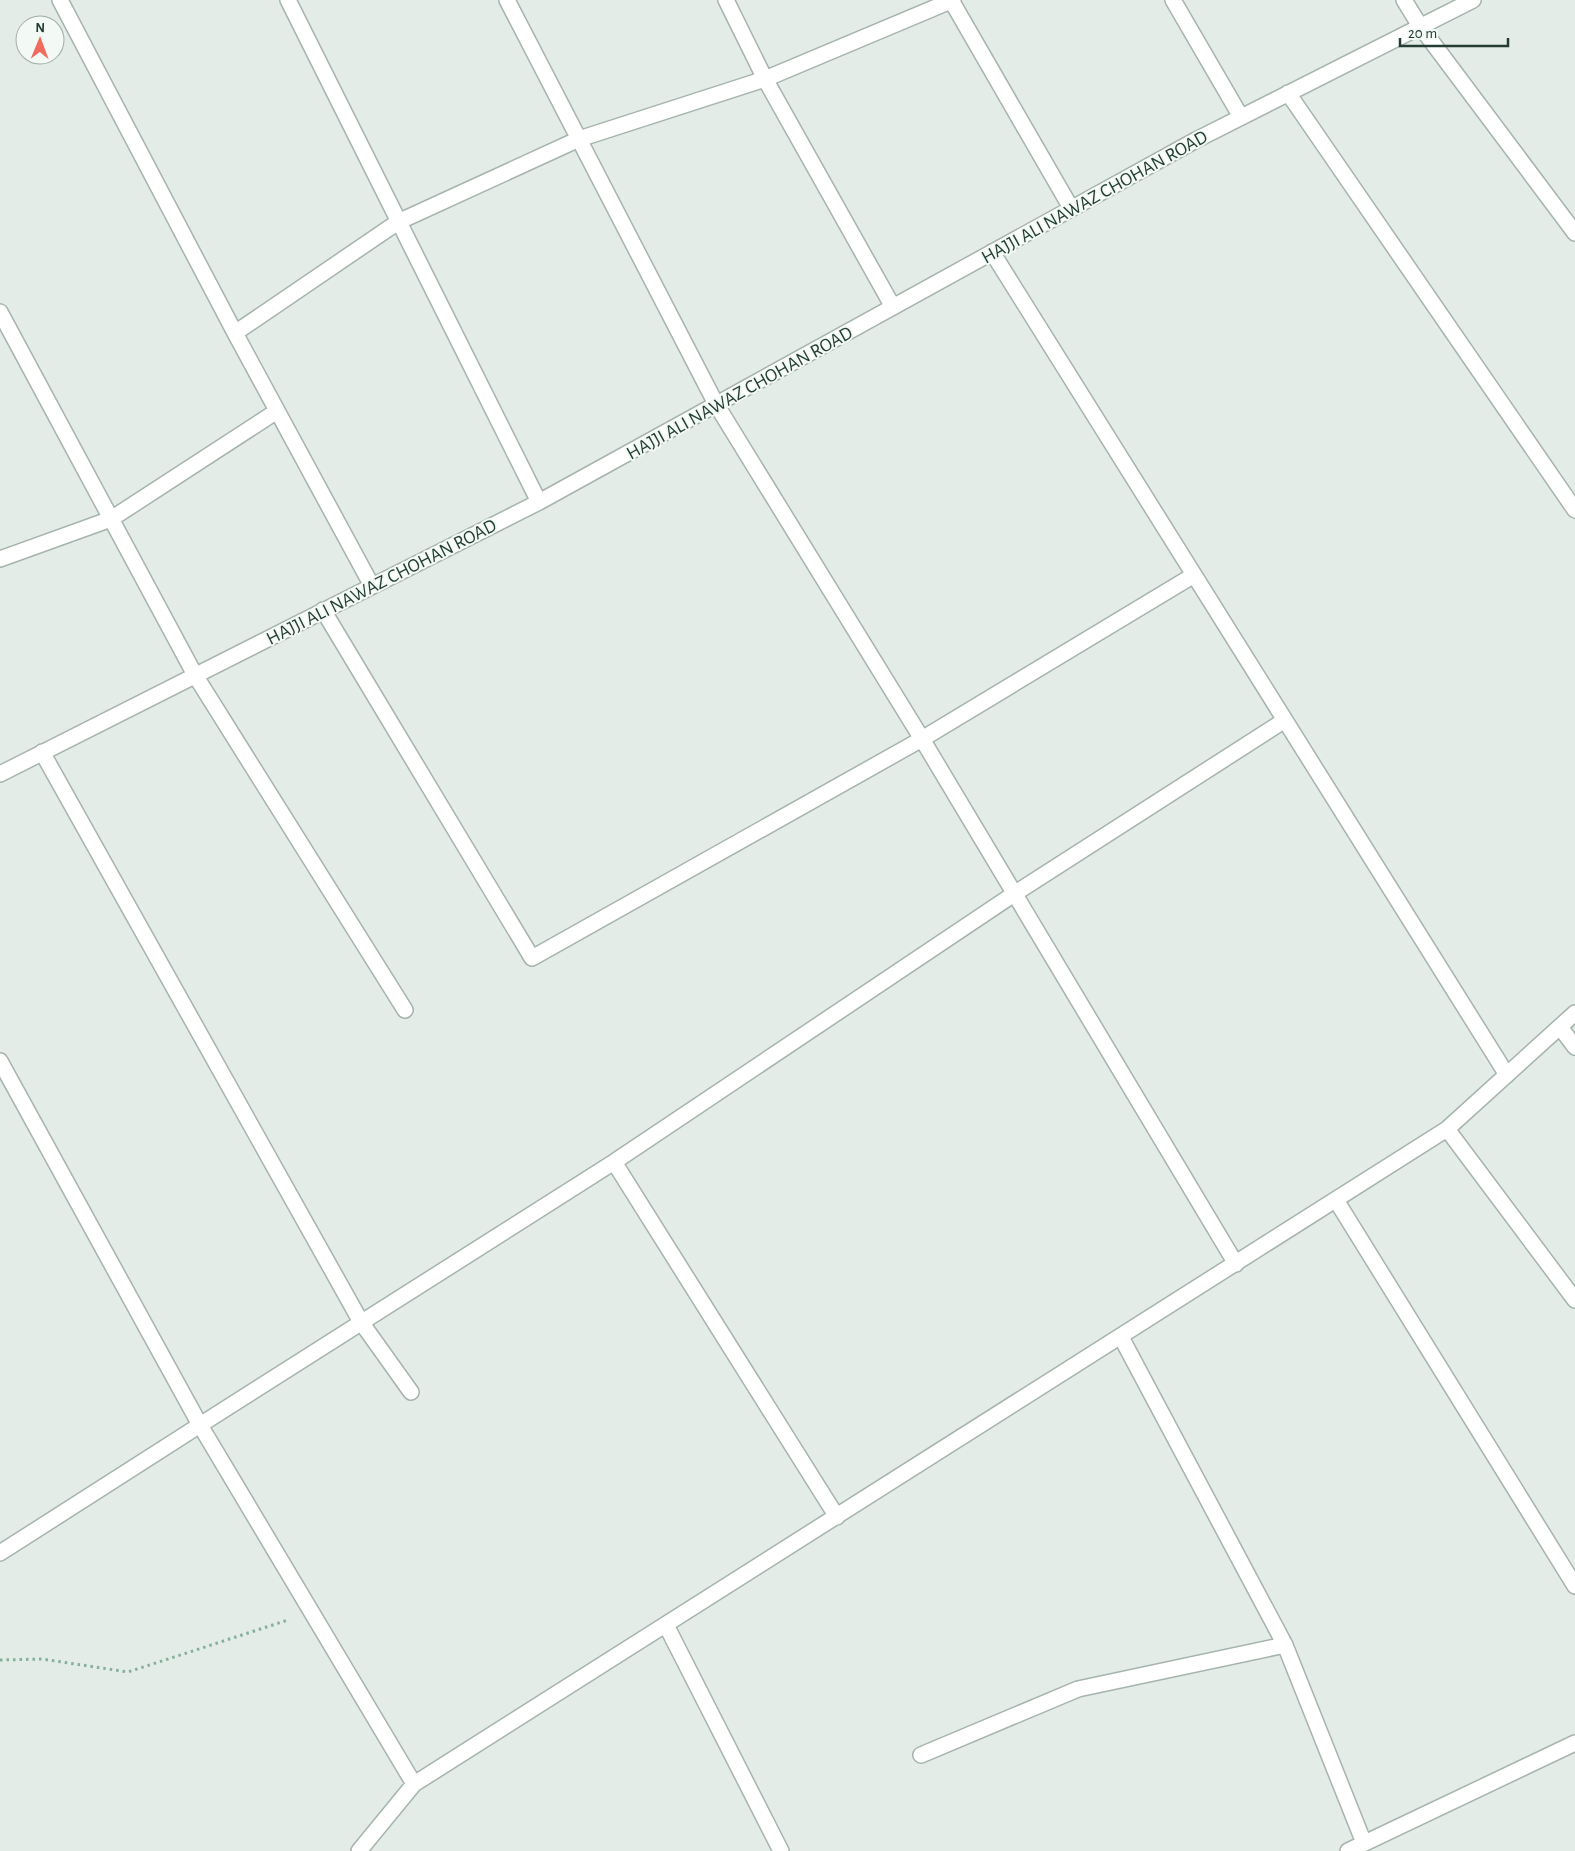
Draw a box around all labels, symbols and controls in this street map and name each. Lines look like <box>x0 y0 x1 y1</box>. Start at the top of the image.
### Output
north arrow <box>15 15 65 65</box>
scale bar <box>1400 15 1508 47</box>
text: N <box>35 21 45 35</box>
text: 20 m <box>1408 26 1437 41</box>
street label: HAJJI ALI NAWAZ CHOHAN ROAD <box>978 127 1211 268</box>
street label: HAJJI ALI NAWAZ CHOHAN ROAD <box>623 323 856 464</box>
street label: HAJJI ALI NAWAZ CHOHAN ROAD <box>264 516 500 649</box>

